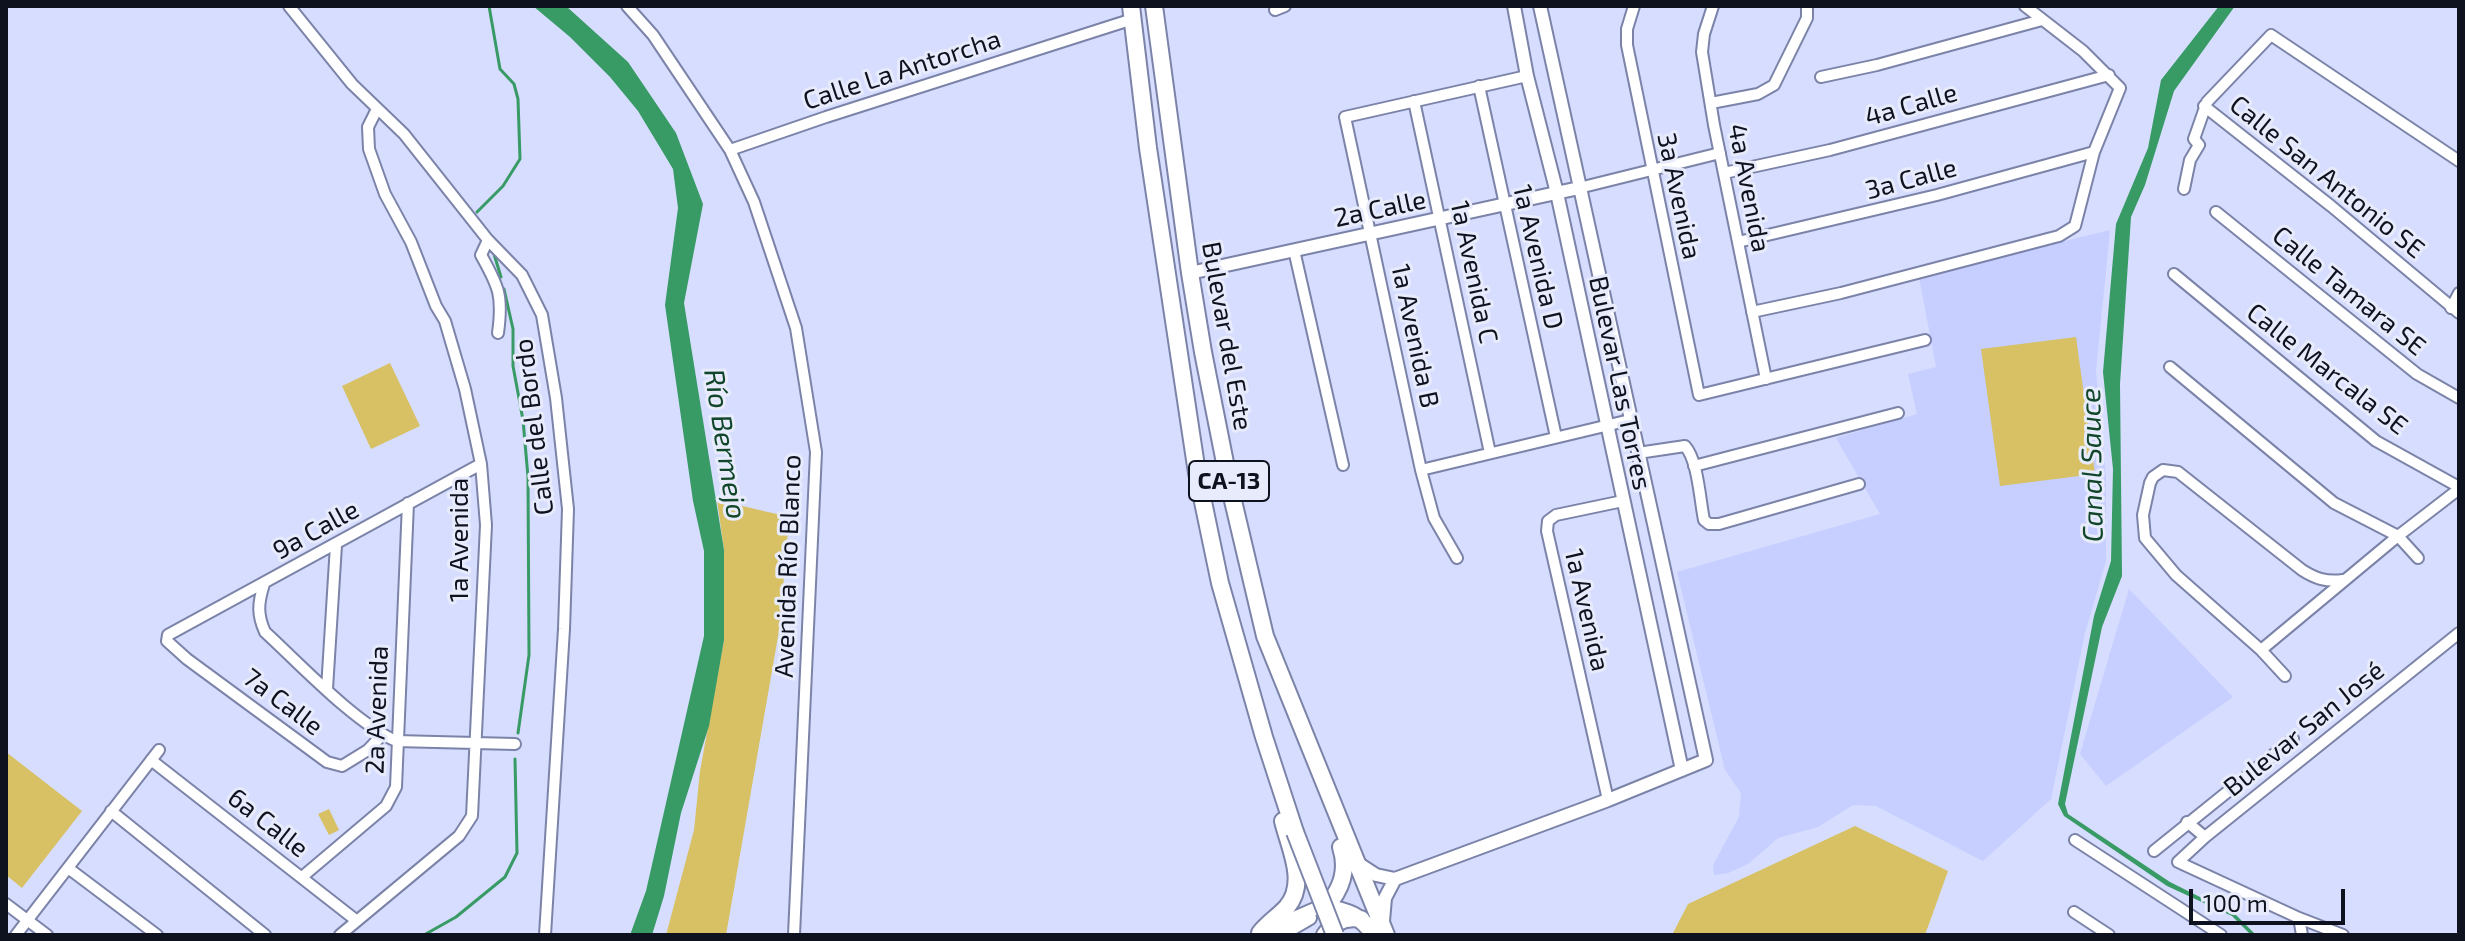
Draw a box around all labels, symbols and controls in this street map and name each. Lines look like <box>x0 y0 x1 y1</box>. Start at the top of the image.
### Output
street label: Calle La Antorcha <box>799 23 1005 117</box>
street label: 4a Calle <box>1861 77 1961 133</box>
street label: Calle San Antonio SE <box>2223 89 2431 265</box>
street label: 4a Avenida <box>1721 121 1777 255</box>
street label: 3a Avenida <box>1650 130 1708 262</box>
street label: 3a Calle <box>1862 152 1960 206</box>
street label: 1a Avenida D <box>1506 182 1570 332</box>
street label: 2a Calle <box>1331 184 1429 234</box>
street label: 1a Avenida C <box>1444 198 1504 346</box>
street label: Calle Tamara SE <box>2266 220 2432 362</box>
street label: Bulevar del Este <box>1195 239 1259 433</box>
street label: 1a Avenida B <box>1385 261 1445 411</box>
street label: Bulevar Las Torres <box>1582 273 1658 493</box>
street label: Calle Marcala SE <box>2240 297 2414 441</box>
street label: Calle del Bordo <box>508 337 560 517</box>
water label: Río Bermejo <box>697 366 753 522</box>
water label: Canal Sauce <box>2074 388 2110 542</box>
street label: Avenida Río Blanco <box>769 454 807 678</box>
road number: CA-13 <box>1189 461 1269 501</box>
street label: 1a Avenida <box>443 478 475 602</box>
street label: 9a Calle <box>268 494 364 566</box>
street label: 1a Avenida <box>1558 546 1616 674</box>
street label: 2a Avenida <box>359 645 395 775</box>
street label: Bulevar San José <box>2218 655 2390 803</box>
street label: 7a Calle <box>237 662 329 742</box>
street label: 6a Calle <box>222 782 314 864</box>
scale bar <box>2193 873 2349 923</box>
text: 100 m <box>2203 888 2268 917</box>

